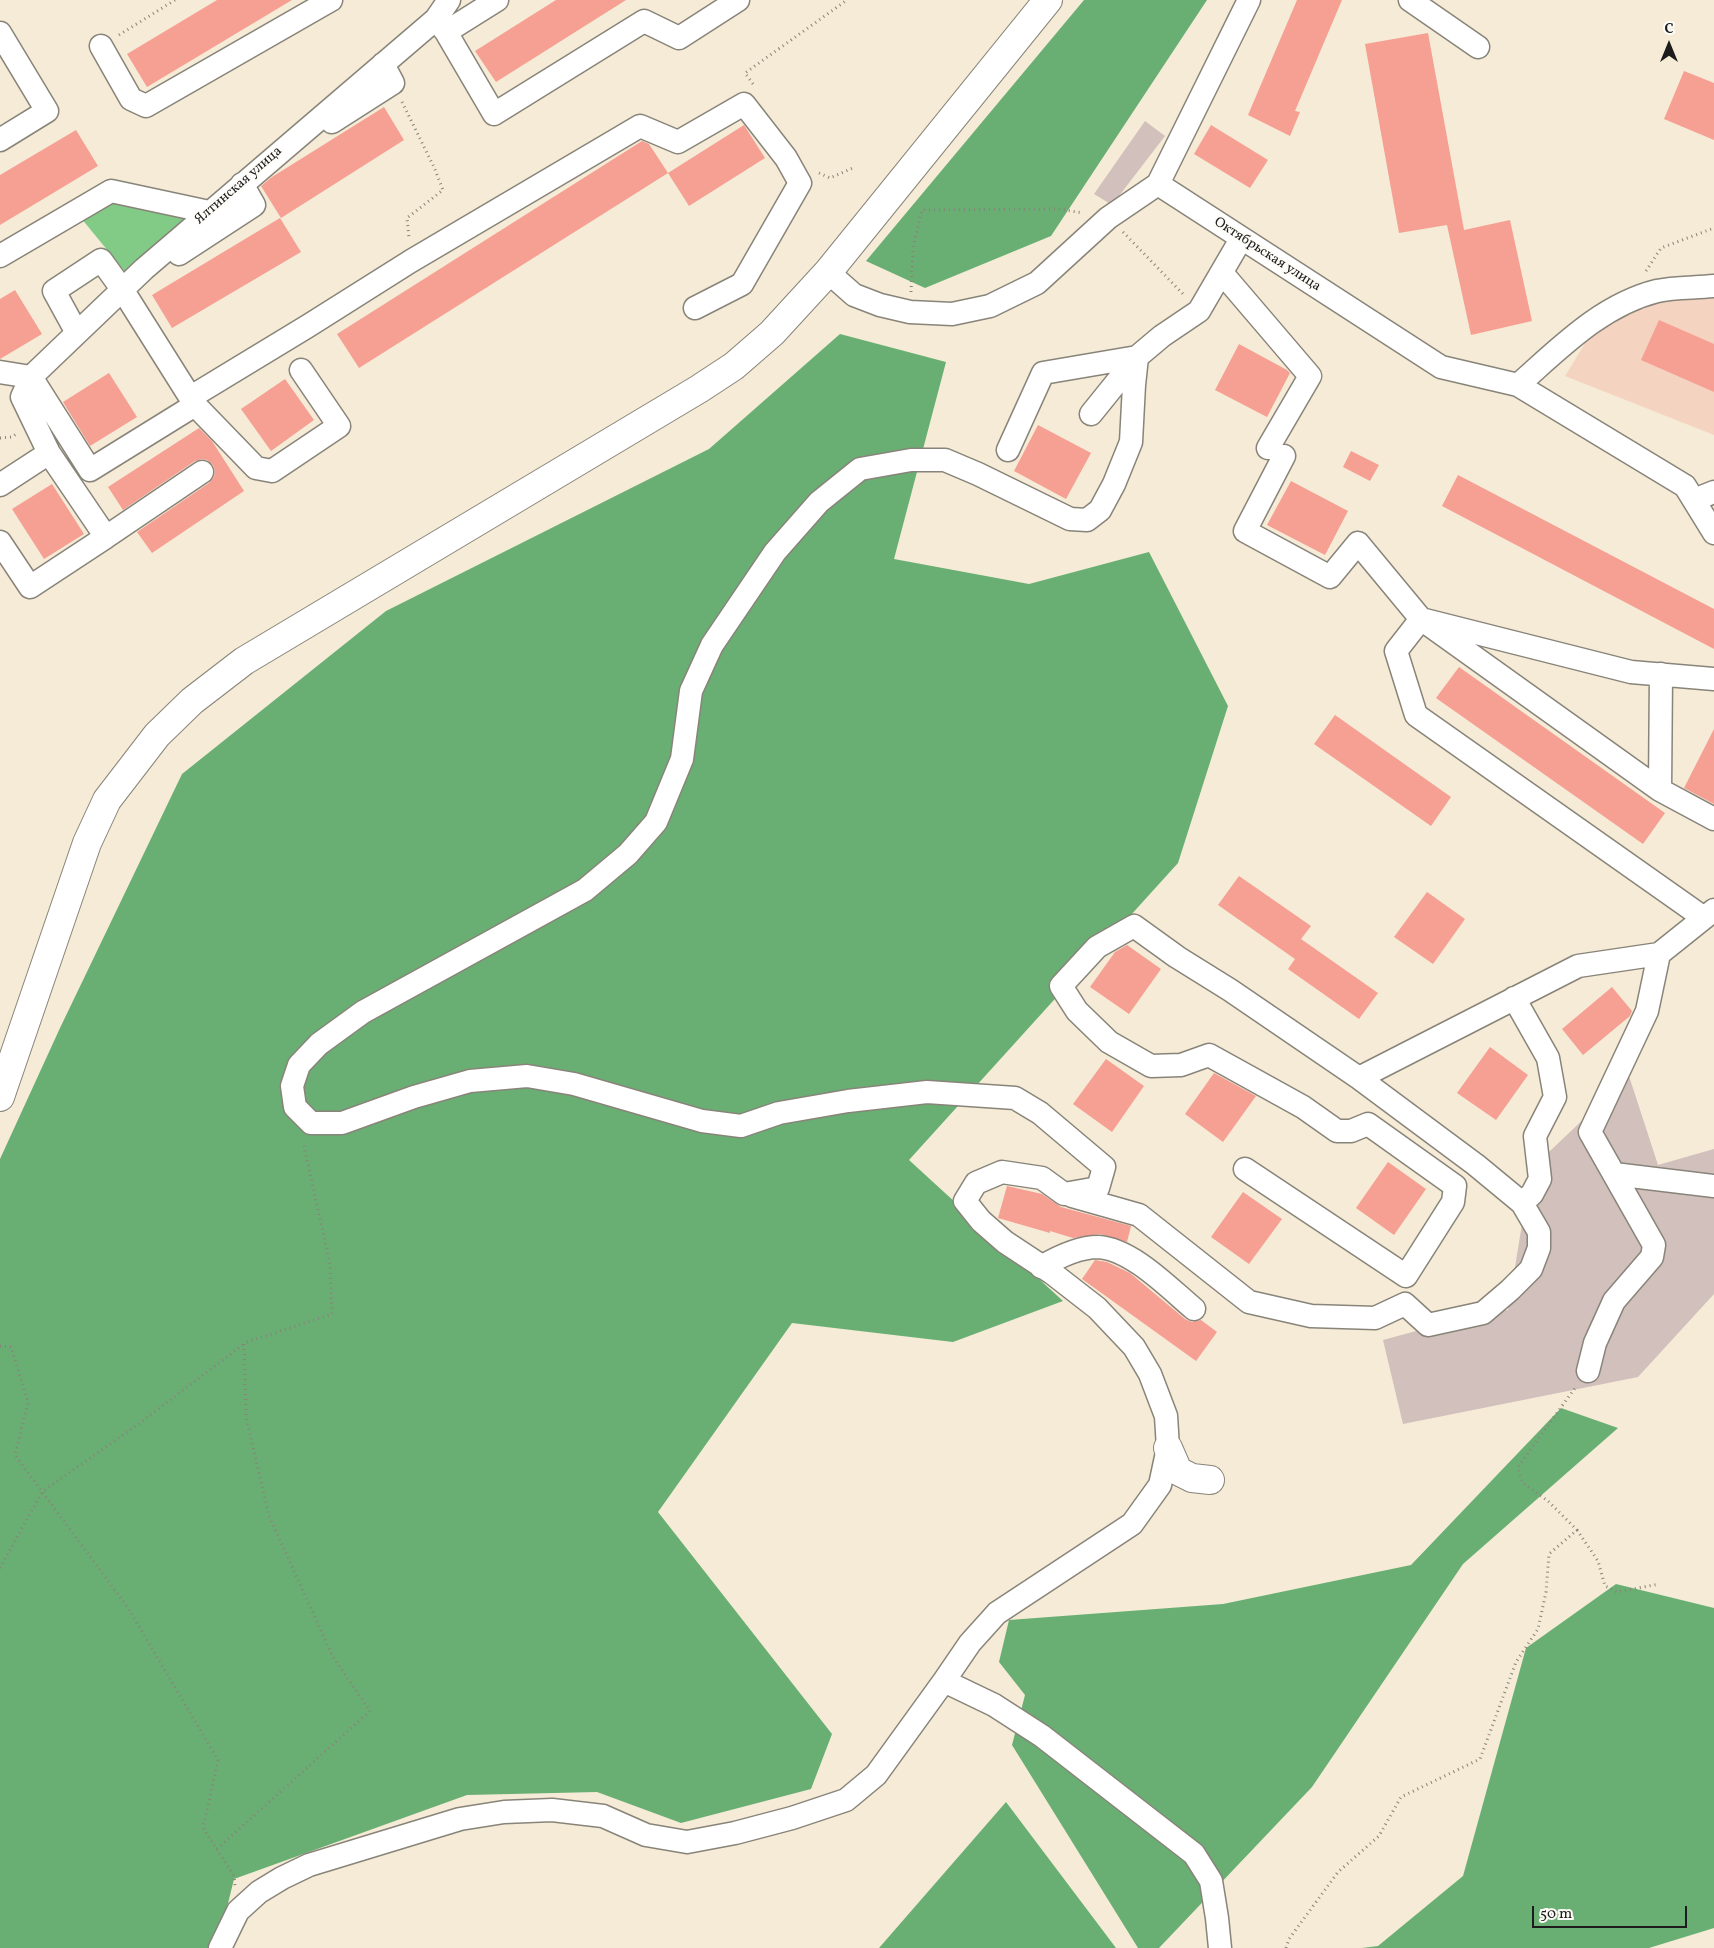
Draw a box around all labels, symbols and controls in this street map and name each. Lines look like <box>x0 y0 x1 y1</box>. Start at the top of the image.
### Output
north arrow <box>1644 20 1694 70</box>
text: С <box>1664 20 1674 39</box>
street label: Ялтинская улица <box>192 143 286 229</box>
street label: Октябрьская улица <box>1210 214 1324 296</box>
scale bar <box>1534 1896 1689 1928</box>
text: 50 m <box>1540 1904 1572 1925</box>

